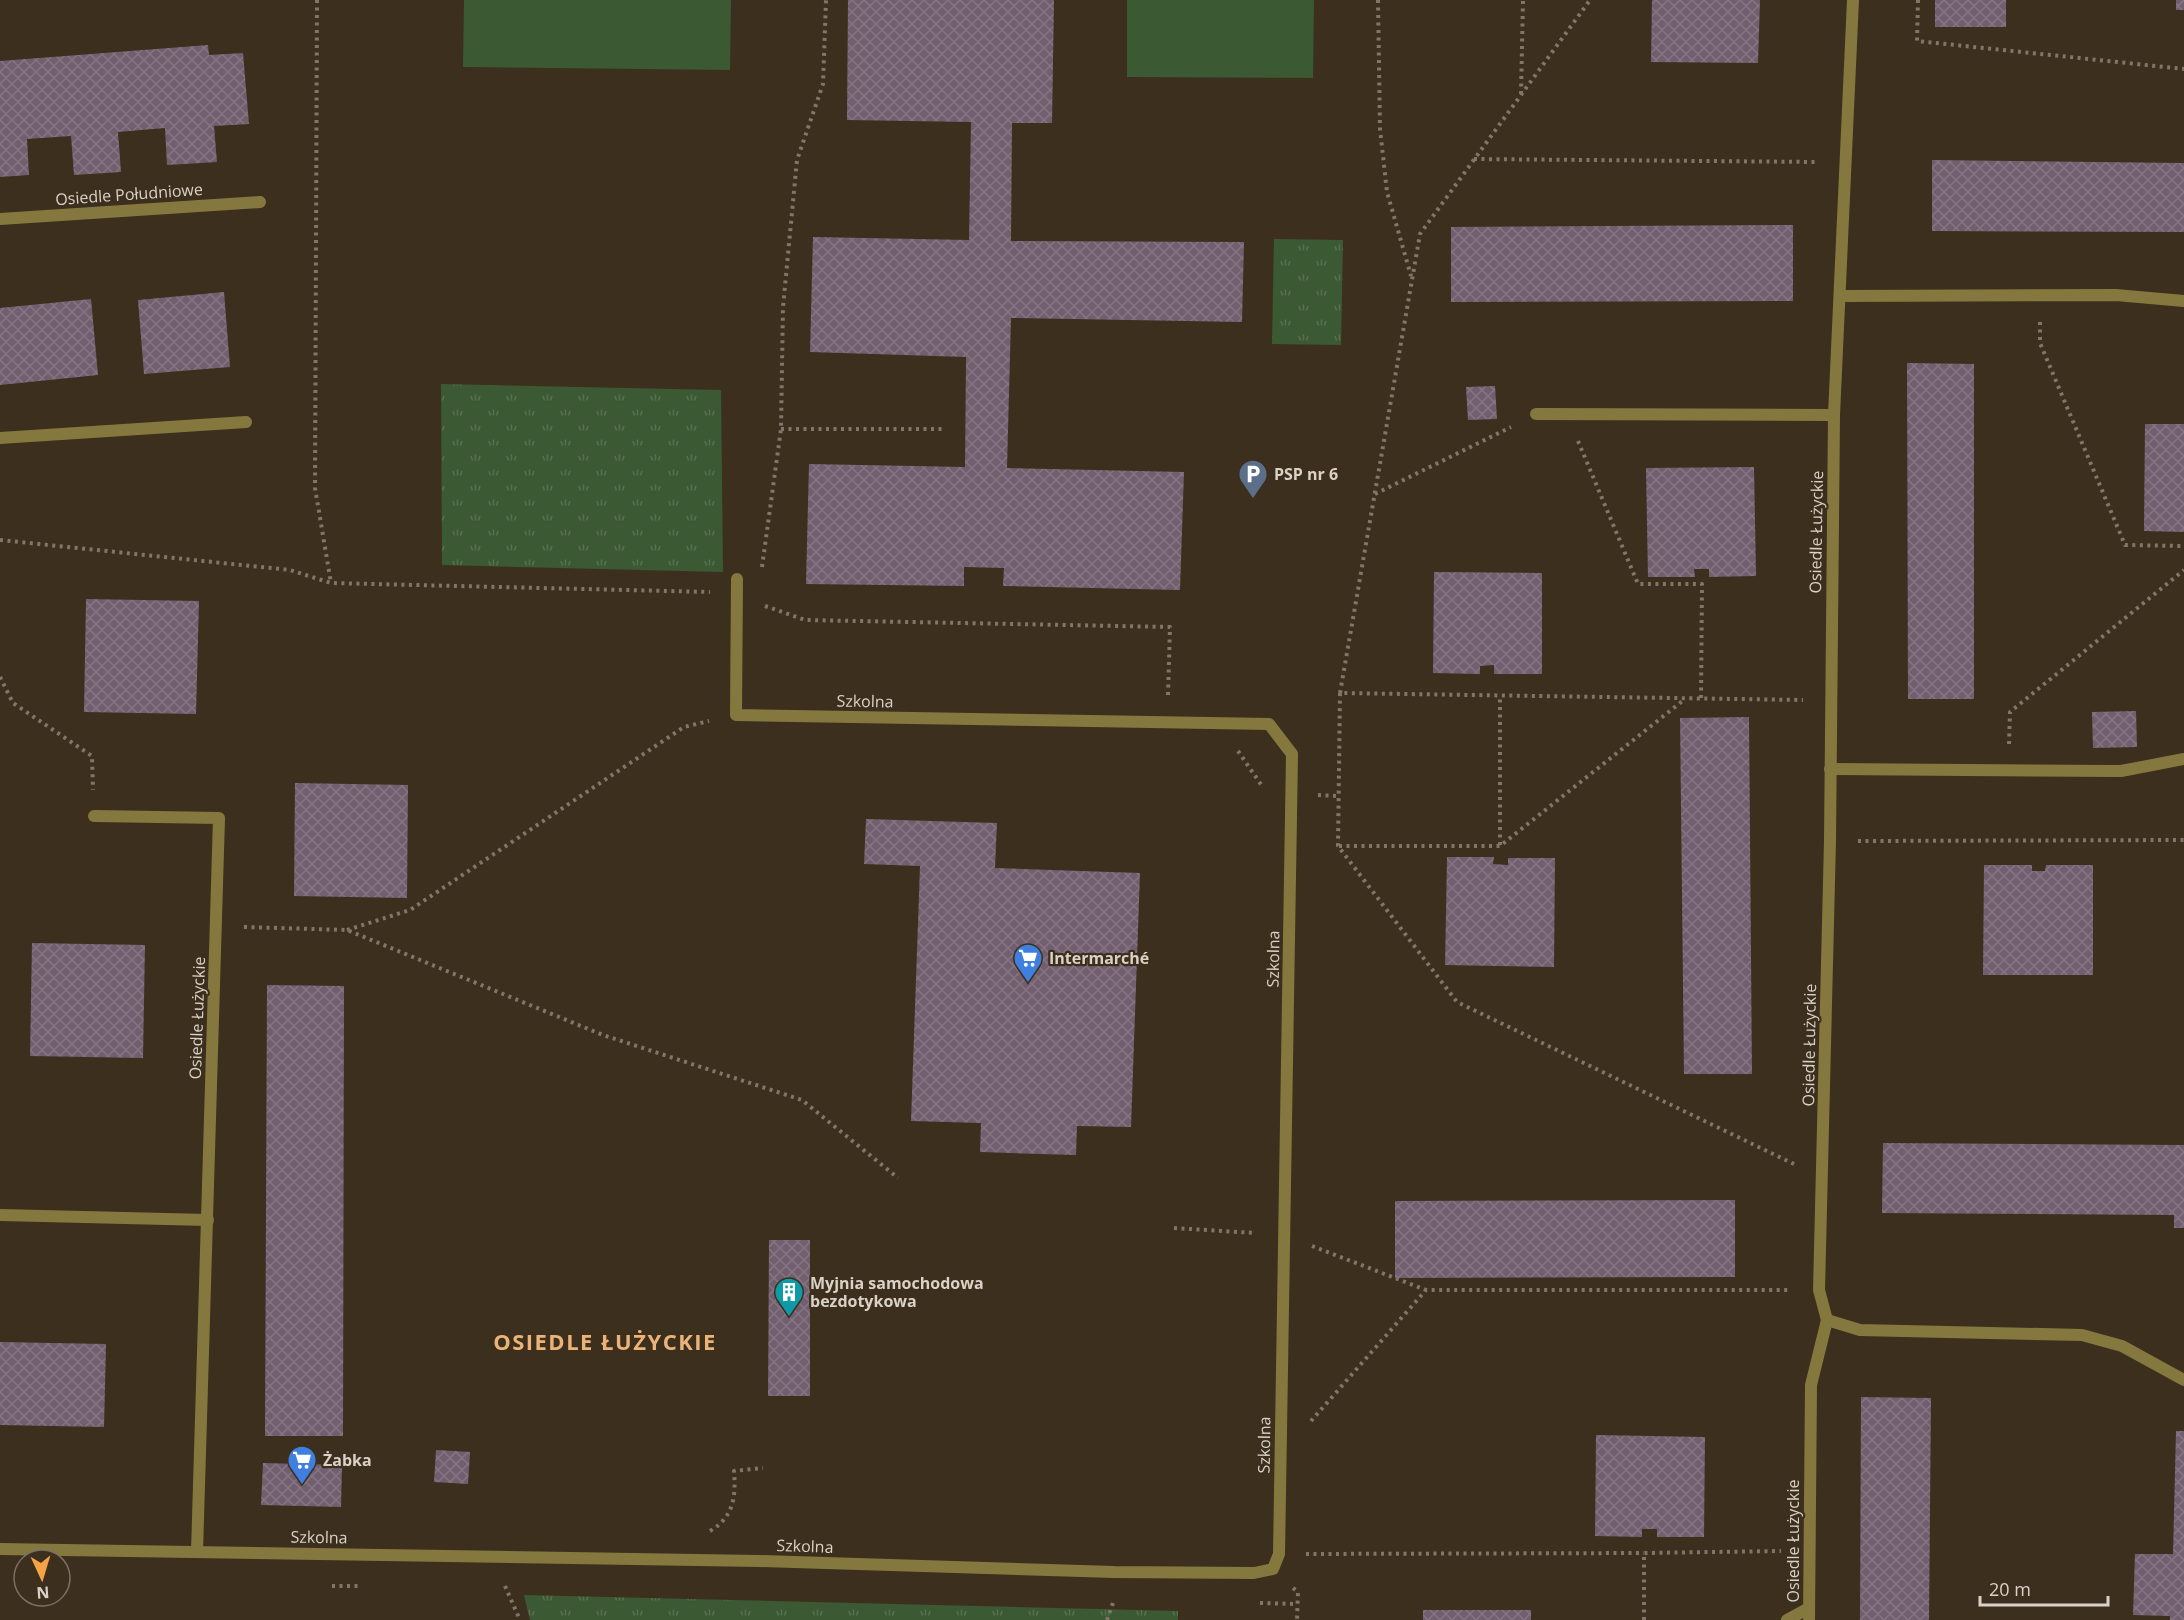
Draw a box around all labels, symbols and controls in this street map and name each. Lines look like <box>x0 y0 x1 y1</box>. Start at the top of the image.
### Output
street label: Osiedle Południowe <box>55 178 204 210</box>
parking icon: PSP nr 6 <box>1237 458 1269 500</box>
place label: PSP nr 6 <box>1274 463 1338 485</box>
street label: Osiedle Łużyckie <box>1804 470 1828 594</box>
street label: Szkolna <box>836 690 894 712</box>
street label: Szkolna <box>1262 930 1284 988</box>
supermarket icon: Intermarché <box>1012 942 1044 984</box>
place label: Intermarché <box>1049 947 1149 969</box>
street label: Osiedle Łużyckie <box>184 956 210 1080</box>
street label: Osiedle Łużyckie <box>1797 983 1821 1107</box>
place label: Myjnia samochodowa bezdotykowa <box>810 1272 984 1312</box>
building icon: Myjnia samochodowa bezdotykowa <box>773 1276 805 1318</box>
district label: OSIEDLE ŁUŻYCKIE <box>493 1326 717 1356</box>
street label: Szkolna <box>1253 1416 1275 1474</box>
supermarket icon: Żabka <box>286 1444 318 1486</box>
place label: Żabka <box>323 1449 372 1471</box>
street label: Osiedle Łużyckie <box>1782 1480 1804 1602</box>
street label: Szkolna <box>290 1526 348 1548</box>
street label: Szkolna <box>776 1534 834 1558</box>
north arrow <box>12 1548 72 1608</box>
scale bar <box>1980 1569 2108 1607</box>
text: 20 m <box>1989 1577 2031 1601</box>
text: N <box>36 1582 50 1604</box>

